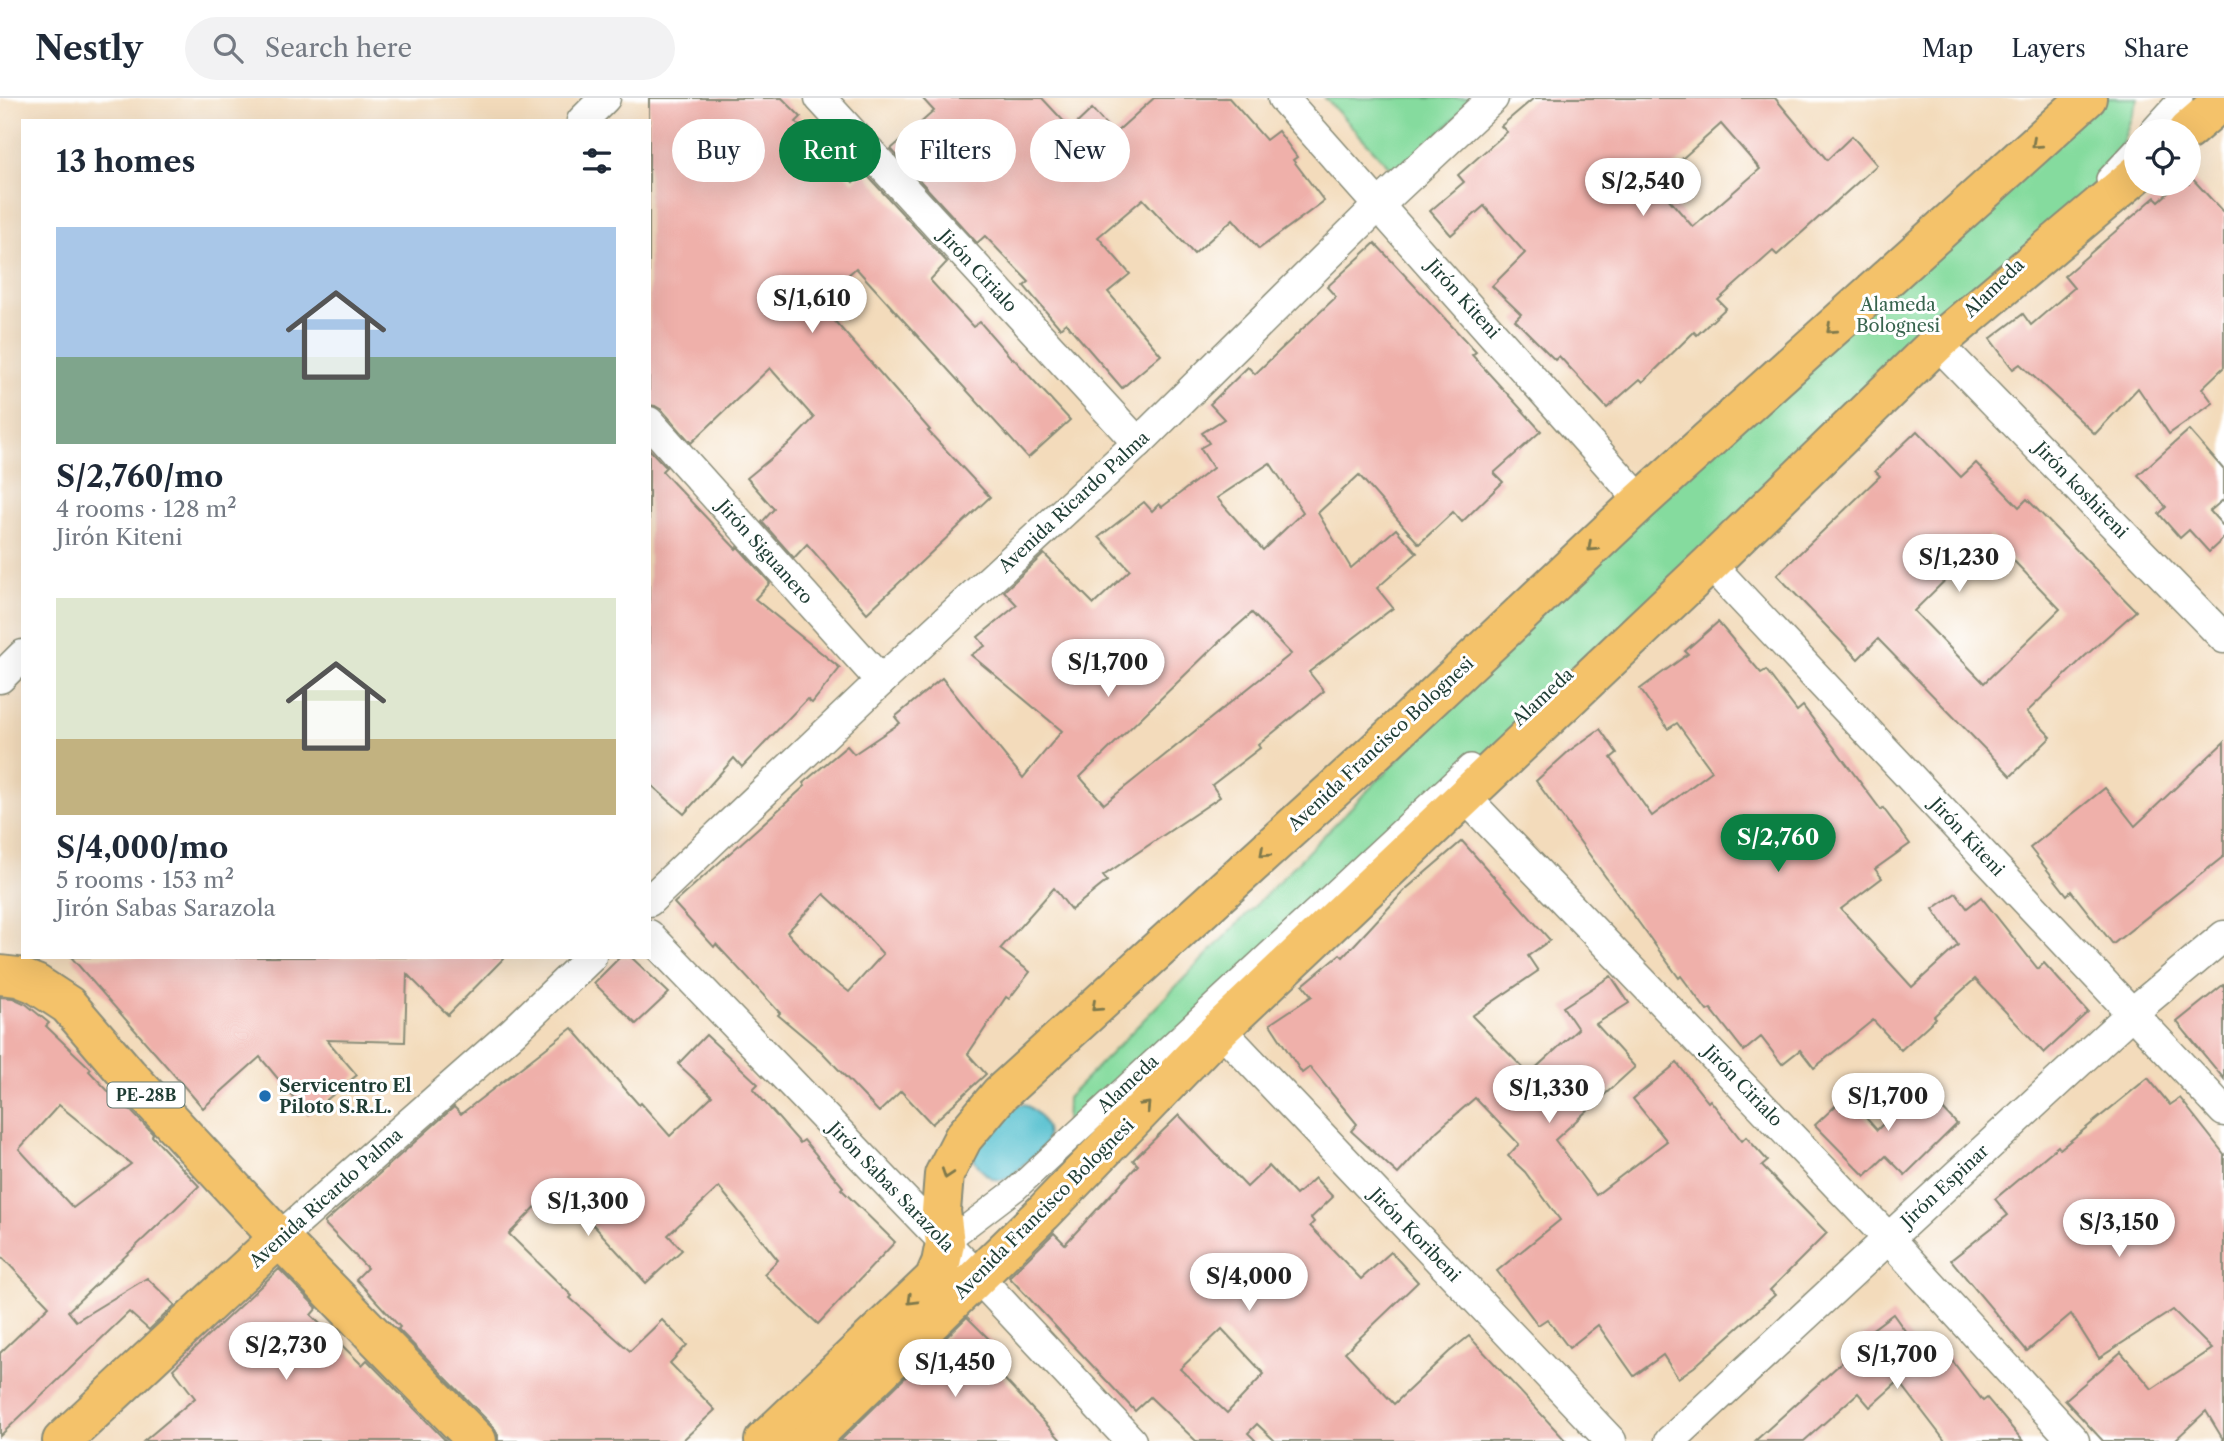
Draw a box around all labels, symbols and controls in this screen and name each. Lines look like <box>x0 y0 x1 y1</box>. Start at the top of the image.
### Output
search box <box>185 17 675 80</box>
text: Nestly <box>35 28 143 69</box>
icon: search <box>209 29 247 67</box>
text: Search here <box>265 32 412 64</box>
text: Map <box>1922 34 1973 63</box>
text: Layers <box>2011 34 2086 63</box>
text: Share <box>2124 34 2189 63</box>
chip: Buy <box>672 119 765 182</box>
chip: Rent <box>779 119 881 182</box>
chip: Filters <box>895 119 1016 182</box>
chip: New <box>1030 119 1130 182</box>
map controls <box>2124 119 2201 196</box>
button: locate <box>2124 119 2201 196</box>
one-way arrow <box>2031 136 2044 148</box>
icon: filters <box>578 142 616 180</box>
text: 13 homes <box>56 143 195 180</box>
pin: S/2,540 <box>1578 158 1708 218</box>
text: S/2,540 <box>1601 167 1685 195</box>
street label: Jirón Cirialo <box>932 223 1022 317</box>
street label: Jirón Kiteni <box>1420 253 1505 344</box>
street label: Alameda <box>1958 254 2029 323</box>
icon: home <box>273 272 399 398</box>
pin: S/1,610 <box>747 275 877 335</box>
text: S/1,610 <box>773 284 851 312</box>
park label: Alameda Bolognesi <box>1856 294 1941 337</box>
one-way arrow <box>1826 321 1839 333</box>
street label: Avenida Ricardo Palma <box>993 426 1154 578</box>
street label: Jirón koshireni <box>2027 435 2133 543</box>
text: S/2,760/mo <box>56 458 223 495</box>
street label: Jirón Siguanero <box>711 493 817 609</box>
text: 4 rooms · 128 m² <box>56 495 237 523</box>
text: Jirón Kiteni <box>56 523 183 551</box>
pin: S/1,230 <box>1894 534 2024 594</box>
one-way arrow <box>1587 539 1600 552</box>
text: S/1,230 <box>1919 543 2000 571</box>
pin: S/1,700 <box>1043 640 1173 699</box>
icon: home <box>273 643 399 769</box>
text: S/1,700 <box>1068 648 1148 676</box>
street label: Avenida Francisco Bolognesi <box>1283 652 1479 836</box>
street label: Alameda <box>1507 663 1578 731</box>
street label: Jirón Kiteni <box>1923 791 2009 881</box>
pin: S/2,760 <box>1713 814 1843 874</box>
text: S/2,760 <box>1737 823 1819 851</box>
text: S/4,000/mo <box>56 829 228 866</box>
one-way arrow <box>1259 845 1272 857</box>
text: 5 rooms · 153 m² <box>56 866 234 894</box>
text: Jirón Sabas Sarazola <box>56 894 276 922</box>
one-way arrow <box>1091 998 1104 1011</box>
street label: Jirón Cirialo <box>1697 1039 1787 1131</box>
street label: Alameda <box>1092 1050 1163 1118</box>
pin: S/1,330 <box>1484 1066 1614 1125</box>
text: S/1,330 <box>1509 1074 1589 1102</box>
pin: S/1,700 <box>1823 1074 1953 1133</box>
place label: Servicentro El Piloto S.R.L. <box>279 1075 412 1118</box>
road number: PE-28B <box>108 1082 184 1107</box>
text: S/1,700 <box>1848 1082 1928 1110</box>
marker: Servicentro El Piloto S.R.L. <box>257 1088 273 1104</box>
one-way arrow <box>1138 1102 1150 1114</box>
street label: Avenida Francisco Bolognesi <box>949 1114 1139 1304</box>
street label: Jirón Sabas Sarazola <box>821 1115 959 1257</box>
street label: Avenida Ricardo Palma <box>244 1123 407 1273</box>
street label: Jirón Espinar <box>1895 1140 1994 1234</box>
one-way arrow <box>940 1168 955 1180</box>
pin: S/1,300 <box>523 1178 653 1238</box>
street label: Jirón Koribeni <box>1363 1181 1465 1287</box>
text: S/1,300 <box>547 1187 629 1215</box>
pin: S/3,150 <box>2054 1200 2184 1259</box>
text: S/3,150 <box>2079 1208 2159 1236</box>
pin: S/4,000 <box>1184 1254 1314 1313</box>
text: S/4,000 <box>1206 1262 1292 1290</box>
one-way arrow <box>907 1291 920 1304</box>
pin: S/2,730 <box>221 1322 351 1382</box>
text: S/2,730 <box>245 1331 327 1359</box>
pin: S/1,700 <box>1832 1332 1962 1391</box>
pin: S/1,450 <box>890 1340 1020 1399</box>
text: S/1,700 <box>1857 1340 1937 1368</box>
text: S/1,450 <box>915 1348 995 1376</box>

